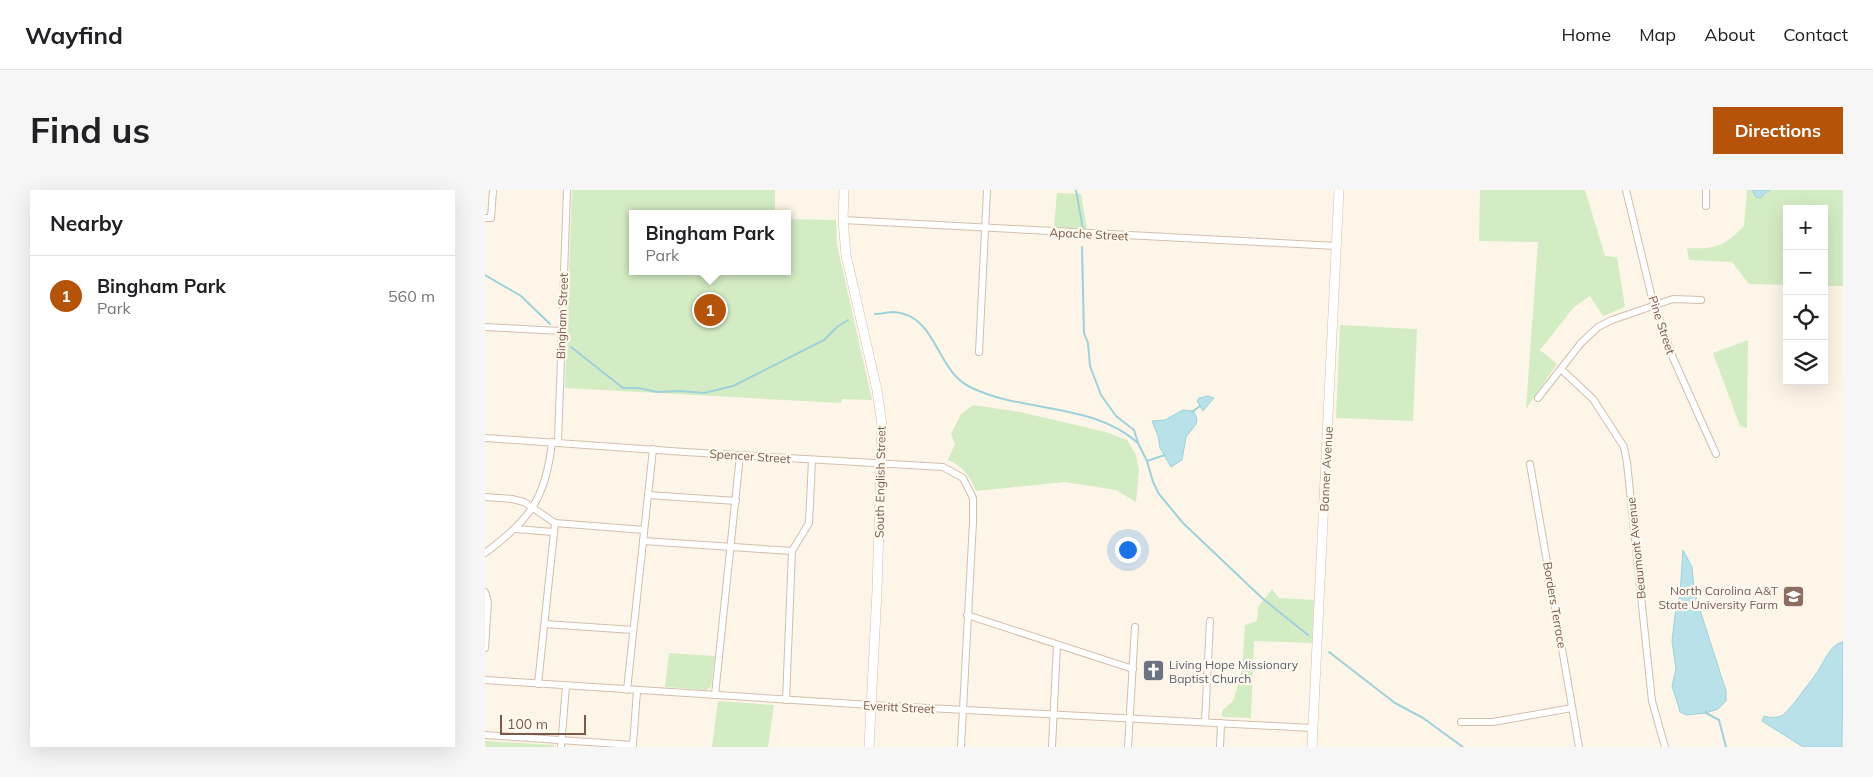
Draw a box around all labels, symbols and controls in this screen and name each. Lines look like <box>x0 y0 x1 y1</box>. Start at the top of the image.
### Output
text: Wayfind <box>25 20 123 50</box>
text: Home <box>1561 23 1611 46</box>
text: Map <box>1639 23 1676 46</box>
text: About <box>1704 23 1755 46</box>
text: Contact <box>1783 23 1848 46</box>
button: Directions <box>1713 107 1843 154</box>
text: Find us <box>30 108 150 152</box>
map controls <box>1783 205 1828 385</box>
button: + <box>1783 205 1828 250</box>
text: Nearby <box>50 210 123 236</box>
popup <box>629 210 791 275</box>
text: Bingham Park <box>646 221 774 245</box>
street label: Apache Street <box>1049 224 1129 244</box>
text: Park <box>646 245 679 265</box>
button: − <box>1783 250 1828 295</box>
street label: Bingham Street <box>553 273 571 359</box>
text: Bingham Park <box>97 274 226 298</box>
text: 1 <box>61 286 71 306</box>
text: 560 m <box>388 286 435 306</box>
pin: 1 <box>694 291 726 329</box>
street label: Pine Street <box>1646 294 1678 356</box>
button: locate <box>1783 295 1828 340</box>
text: Park <box>97 298 131 318</box>
button: layers <box>1783 340 1828 385</box>
street label: South English Street <box>872 426 888 538</box>
street label: Banner Avenue <box>1316 426 1336 512</box>
street label: Spencer Street <box>709 446 791 466</box>
street label: Beaumont Avenue <box>1623 496 1649 600</box>
your location <box>1115 537 1141 563</box>
street label: Borders Terrace <box>1540 561 1570 649</box>
place label: North Carolina A&T State University Farm <box>1658 583 1779 612</box>
school or university icon: North Carolina A&T State University Farm <box>1782 585 1806 609</box>
place label: Living Hope Missionary Baptist Church <box>1169 657 1299 686</box>
church icon: Living Hope Missionary Baptist Church <box>1141 659 1165 683</box>
street label: Everitt Street <box>863 698 935 716</box>
scale bar <box>500 712 586 735</box>
text: 100 m <box>507 715 548 733</box>

